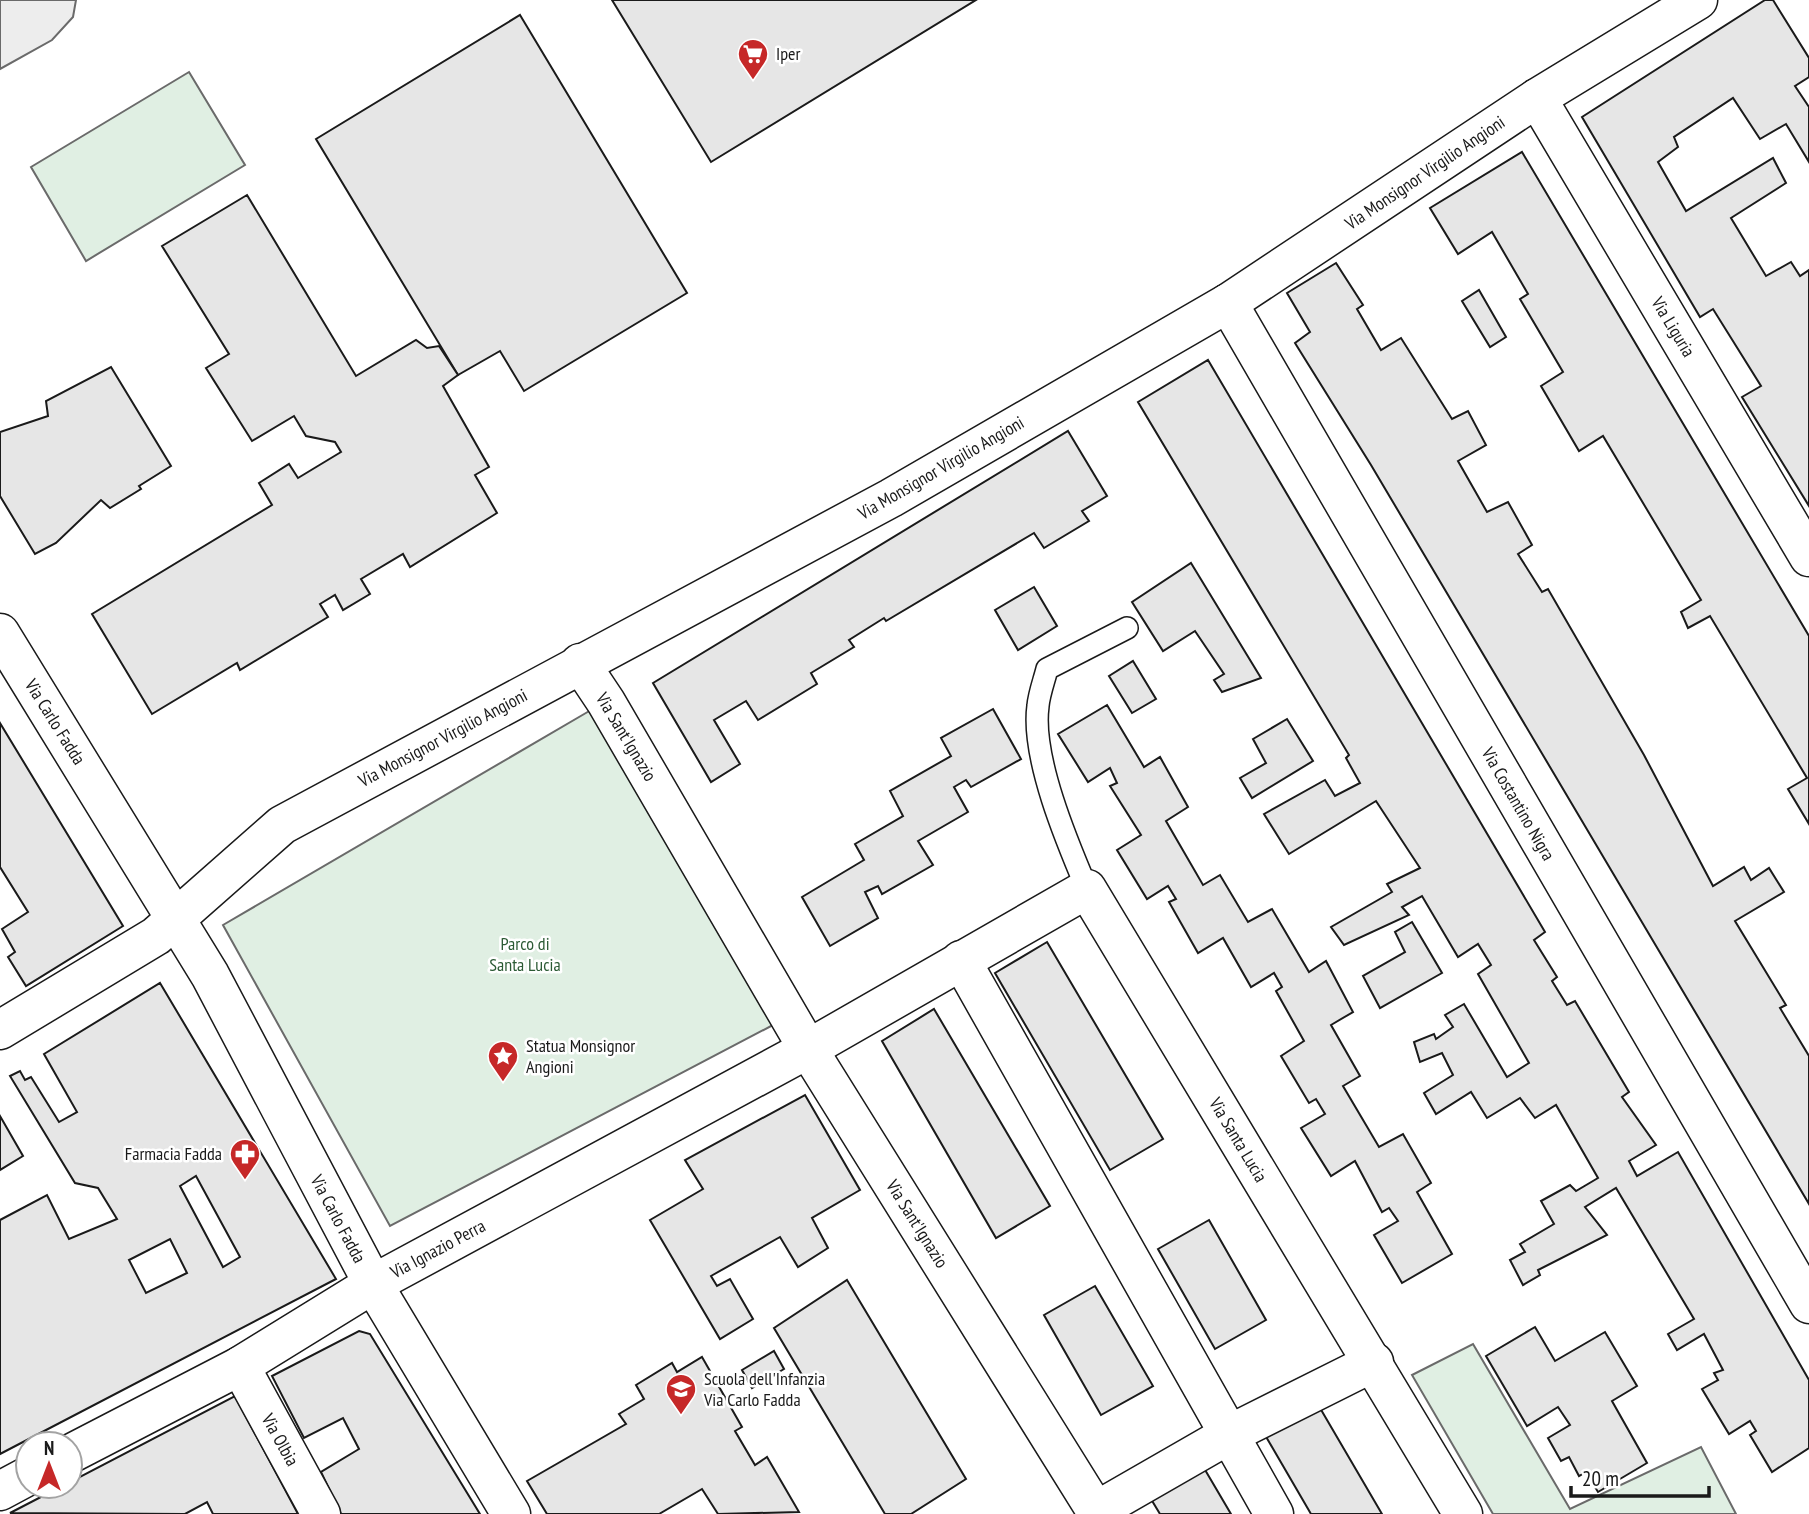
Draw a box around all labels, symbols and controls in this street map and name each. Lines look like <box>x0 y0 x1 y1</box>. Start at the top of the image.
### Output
supermarket icon: Iper <box>736 37 770 81</box>
place label: Iper <box>776 42 800 65</box>
street label: Via Monsignor Virgilio Angioni <box>1340 111 1509 235</box>
street label: Via Liguria <box>1646 292 1700 361</box>
street label: Via Monsignor Virgilio Angioni <box>853 411 1028 525</box>
street label: Via Carlo Fadda <box>20 674 91 769</box>
street label: Via Monsignor Virgilio Angioni <box>354 683 531 792</box>
street label: Via Sant'Ignazio <box>590 687 662 785</box>
street label: Via Costantino Nigra <box>1476 742 1560 864</box>
park label: Parco di Santa Lucia <box>489 932 561 976</box>
place label: Statua Monsignor Angioni <box>526 1034 635 1078</box>
place icon: Statua Monsignor Angioni <box>486 1039 520 1083</box>
street label: Via Santa Lucia <box>1204 1092 1273 1186</box>
pharmacy icon: Farmacia Fadda <box>228 1137 262 1181</box>
place label: Farmacia Fadda <box>125 1142 222 1165</box>
street label: Via Carlo Fadda <box>305 1170 371 1267</box>
street label: Via Sant'Ignazio <box>881 1175 954 1272</box>
street label: Via Ignazio Perra <box>385 1214 489 1284</box>
place label: Scuola dell'Infanzia Via Carlo Fadda <box>703 1367 825 1411</box>
school or university icon: Scuola dell'Infanzia Via Carlo Fadda <box>664 1372 698 1416</box>
street label: Via Olbia <box>256 1409 304 1470</box>
north arrow <box>14 1430 84 1500</box>
text: N <box>44 1436 54 1460</box>
scale bar <box>1571 1454 1709 1498</box>
text: 20 m <box>1582 1465 1619 1492</box>

